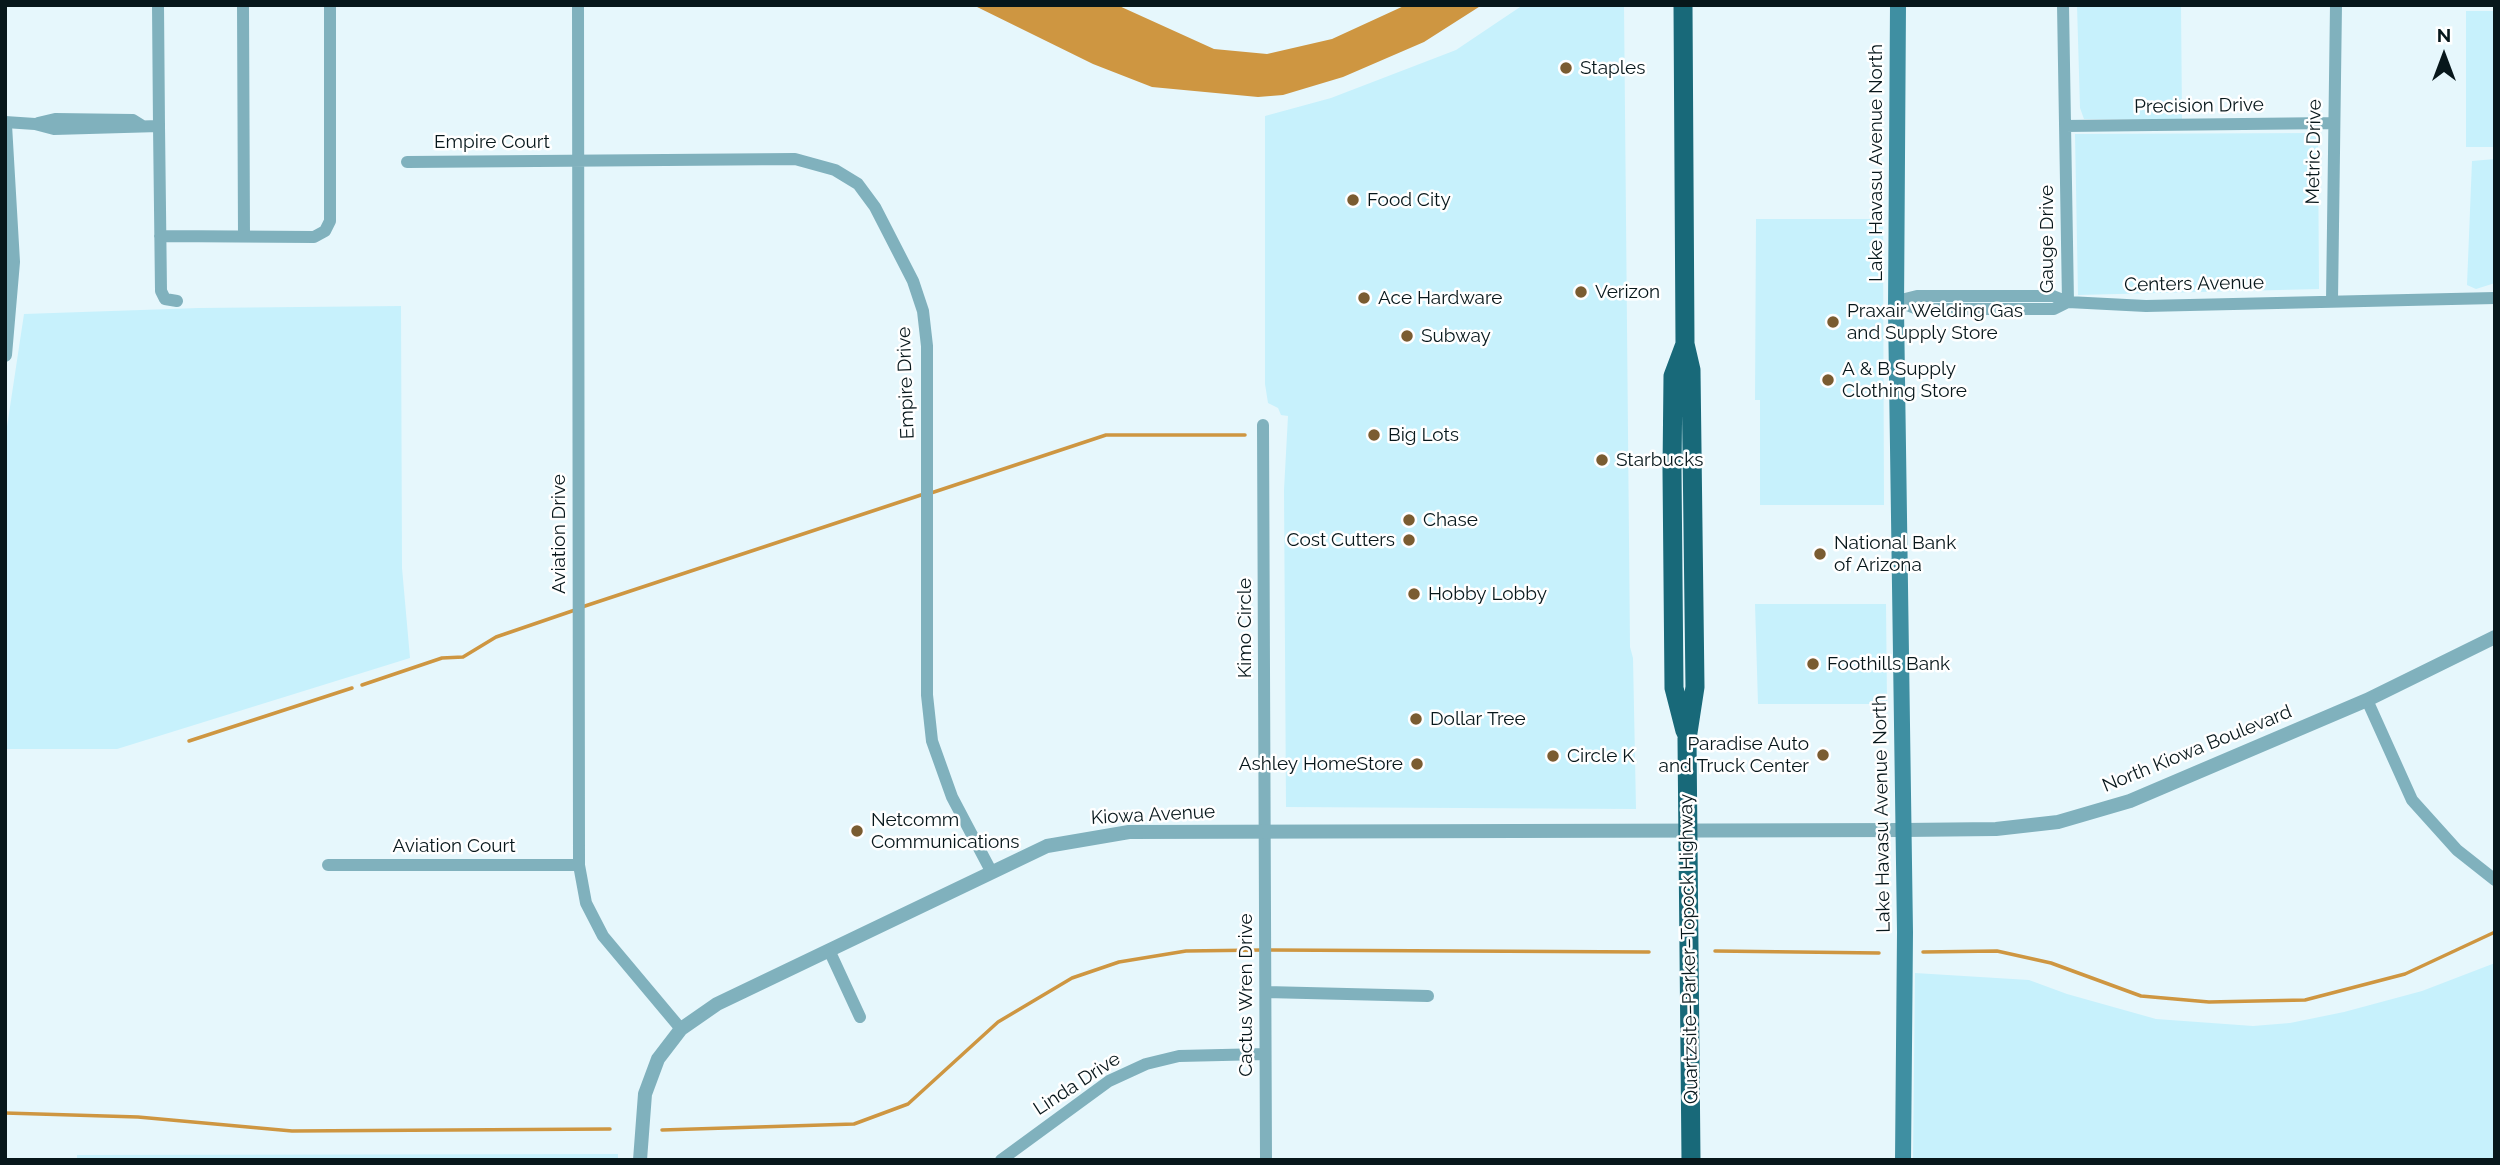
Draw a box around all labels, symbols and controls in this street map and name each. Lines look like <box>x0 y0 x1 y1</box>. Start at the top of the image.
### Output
north arrow <box>2409 21 2479 91</box>
text: N <box>2437 24 2451 46</box>
street label: Lake Havasu Avenue North <box>1865 44 1887 282</box>
place label: Staples <box>1580 57 1645 79</box>
marker: Staples <box>1558 60 1574 76</box>
street label: Precision Drive <box>2134 93 2264 119</box>
street label: Metric Drive <box>2302 99 2326 205</box>
street label: Empire Court <box>434 131 550 153</box>
street label: Gauge Drive <box>2036 185 2058 293</box>
place label: Food City <box>1367 189 1451 211</box>
marker: Food City <box>1345 192 1361 208</box>
street label: Centers Avenue <box>2124 271 2264 297</box>
place label: Verizon <box>1595 281 1660 303</box>
marker: Verizon <box>1573 284 1589 300</box>
place label: Ace Hardware <box>1378 287 1502 309</box>
marker: Ace Hardware <box>1356 290 1372 306</box>
place label: Praxair Welding Gas and Supply Store <box>1847 300 2023 344</box>
marker: Praxair Welding Gas and Supply Store <box>1825 314 1841 330</box>
place label: Subway <box>1421 325 1491 347</box>
street label: Empire Drive <box>893 326 919 440</box>
marker: Subway <box>1399 328 1415 344</box>
place label: A & B Supply Clothing Store <box>1842 358 1967 402</box>
marker: A & B Supply Clothing Store <box>1820 372 1836 388</box>
place label: Big Lots <box>1388 424 1459 446</box>
marker: Big Lots <box>1366 427 1382 443</box>
place label: Starbucks <box>1616 449 1703 471</box>
marker: Starbucks <box>1594 452 1610 468</box>
street label: Aviation Drive <box>548 474 570 594</box>
place label: Chase <box>1423 509 1478 531</box>
marker: Chase <box>1401 512 1417 528</box>
place label: Cost Cutters <box>1286 529 1395 551</box>
marker: Cost Cutters <box>1401 532 1417 548</box>
place label: National Bank of Arizona <box>1834 532 1956 576</box>
marker: National Bank of Arizona <box>1812 546 1828 562</box>
street label: Kimo Circle <box>1234 578 1256 678</box>
place label: Hobby Lobby <box>1428 583 1547 605</box>
marker: Hobby Lobby <box>1406 586 1422 602</box>
place label: Foothills Bank <box>1827 653 1950 675</box>
marker: Foothills Bank <box>1805 656 1821 672</box>
street label: Lake Havasu Avenue North <box>1869 695 1895 933</box>
street label: North Kiowa Boulevard <box>2099 701 2295 797</box>
place label: Dollar Tree <box>1430 708 1526 730</box>
marker: Dollar Tree <box>1408 711 1424 727</box>
place label: Paradise Auto and Truck Center <box>1659 733 1809 777</box>
place label: Circle K <box>1567 745 1634 767</box>
marker: Paradise Auto and Truck Center <box>1815 747 1831 763</box>
marker: Circle K <box>1545 748 1561 764</box>
place label: Ashley HomeStore <box>1239 753 1403 775</box>
marker: Ashley HomeStore <box>1409 756 1425 772</box>
street label: Quartzsite–Parker–Topock Highway <box>1675 794 1703 1104</box>
street label: Kiowa Avenue <box>1090 800 1216 830</box>
place label: Netcomm Communications <box>871 809 1020 853</box>
marker: Netcomm Communications <box>849 823 865 839</box>
street label: Aviation Court <box>392 835 516 857</box>
street label: Cactus Wren Drive <box>1235 913 1257 1077</box>
street label: Linda Drive <box>1029 1048 1125 1120</box>

